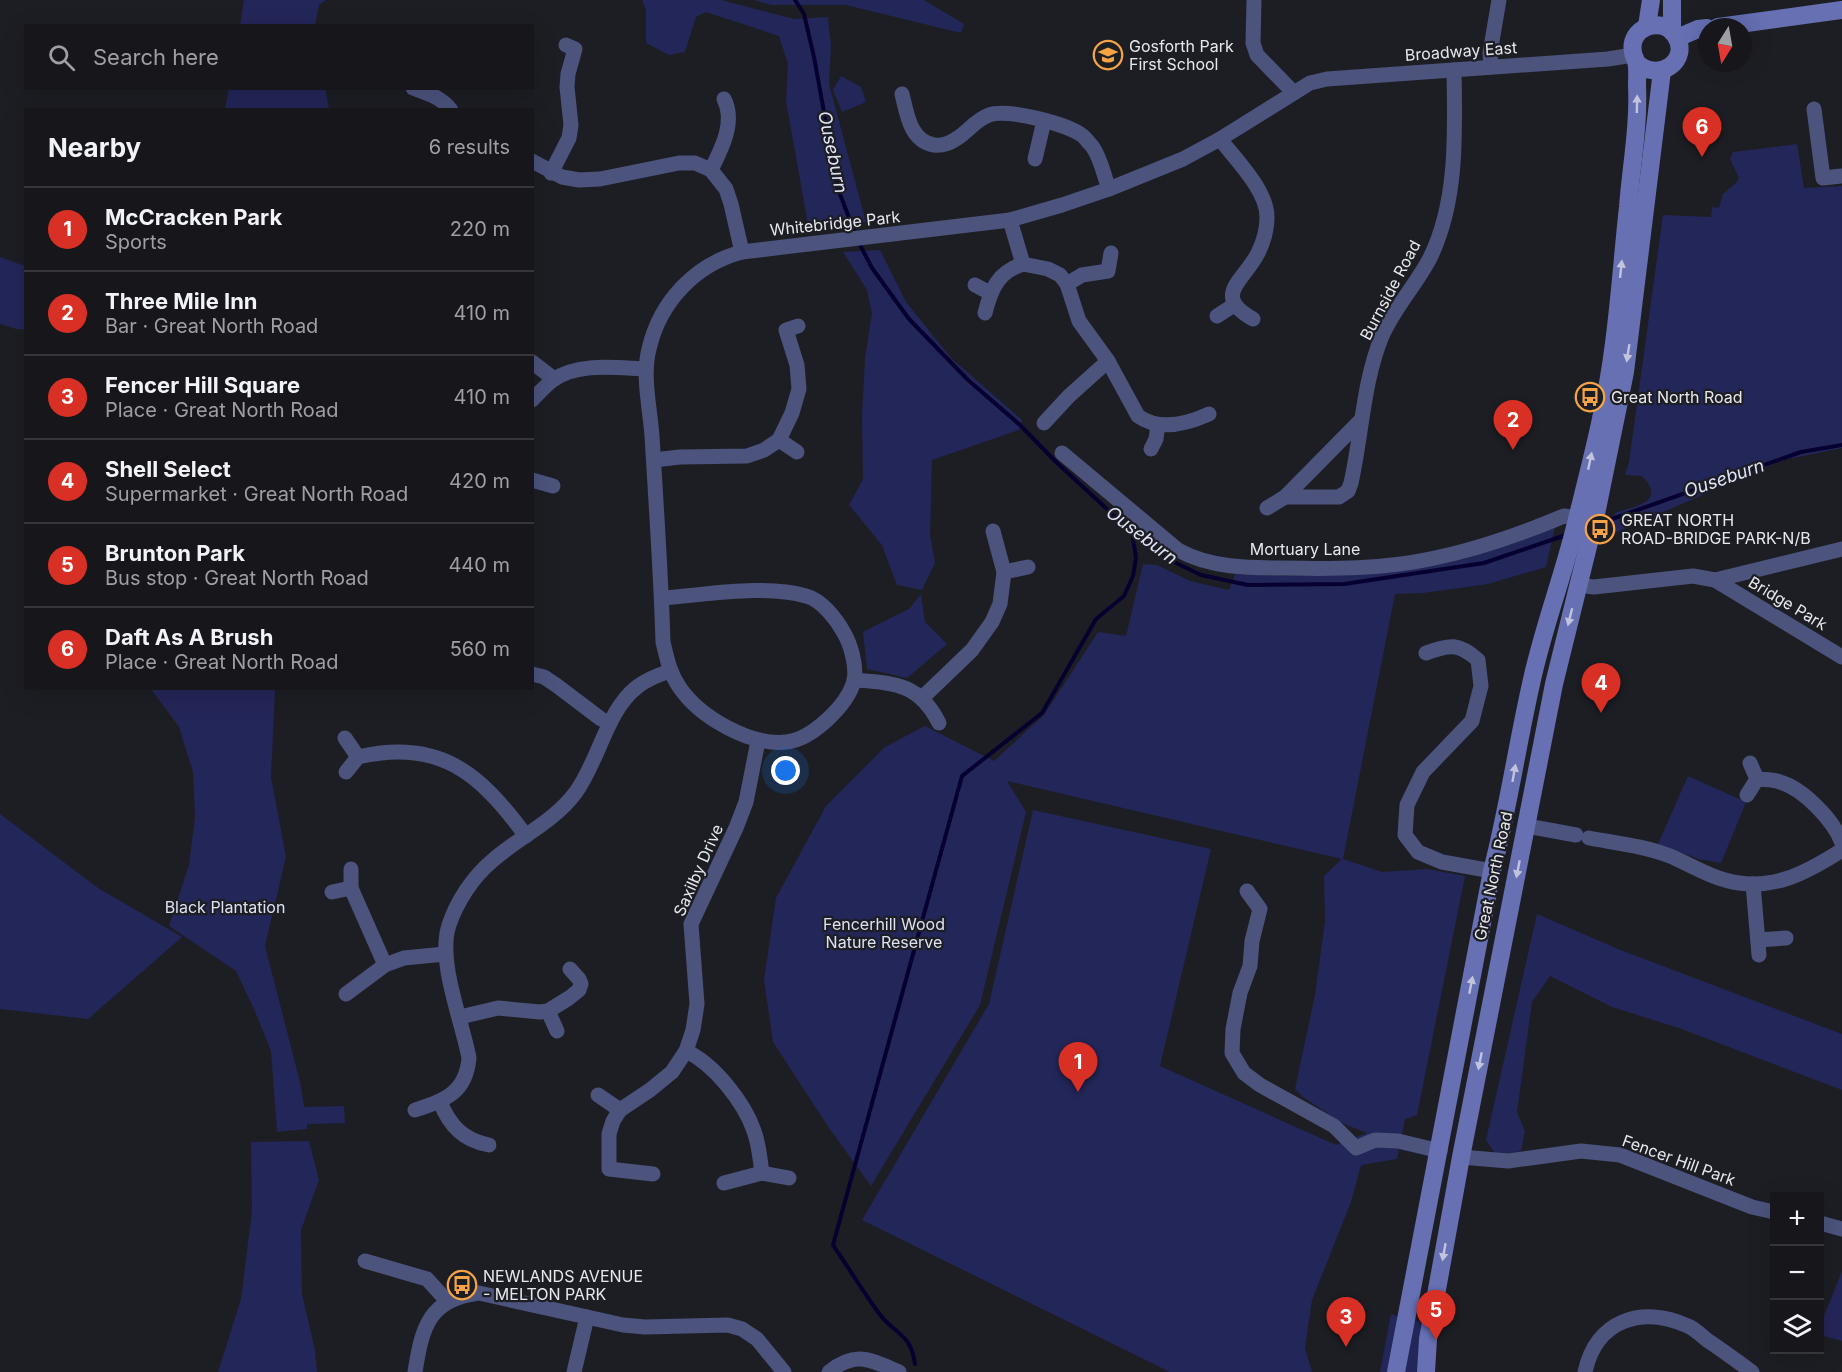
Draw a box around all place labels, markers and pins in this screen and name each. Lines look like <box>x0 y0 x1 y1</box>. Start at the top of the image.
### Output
place label: Gosforth Park First School <box>1129 36 1234 74</box>
school or university icon: Gosforth Park First School <box>1092 39 1124 71</box>
pin: 6 <box>1682 108 1722 157</box>
bus stop icon: Great North Road <box>1574 381 1606 413</box>
place label: Great North Road <box>1611 387 1743 407</box>
pin: 2 <box>1494 400 1532 450</box>
place label: GREAT NORTH ROAD-BRIDGE PARK-N/B <box>1621 510 1811 548</box>
bus stop icon: GREAT NORTH ROAD-BRIDGE PARK-N/B <box>1584 513 1616 545</box>
pin: 4 <box>1582 664 1620 713</box>
pin: 1 <box>1058 1042 1098 1092</box>
place label: NEWLANDS AVENUE - MELTON PARK <box>483 1266 643 1304</box>
bus stop icon: NEWLANDS AVENUE - MELTON PARK <box>446 1269 478 1301</box>
pin: 5 <box>1416 1290 1456 1340</box>
pin: 3 <box>1326 1298 1366 1347</box>

